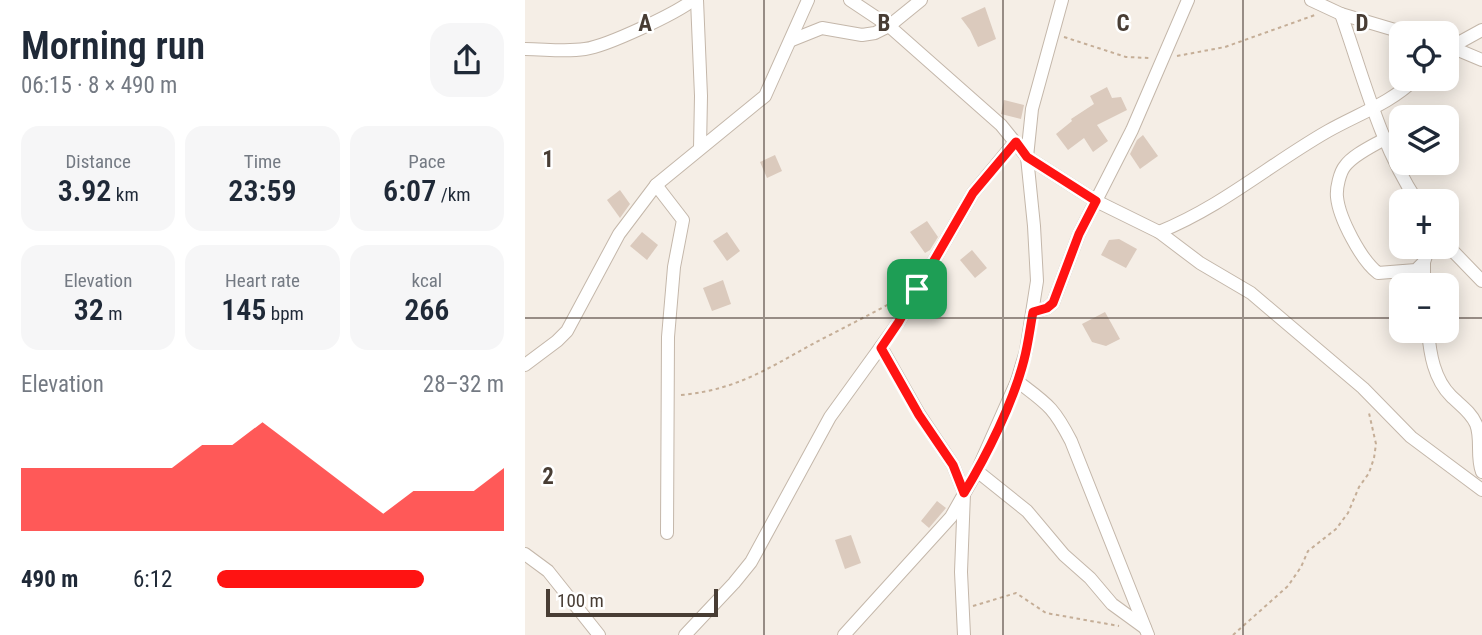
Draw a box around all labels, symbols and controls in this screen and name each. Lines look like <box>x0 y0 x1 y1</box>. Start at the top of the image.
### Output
text: A <box>638 10 652 37</box>
text: B <box>878 10 890 37</box>
text: C <box>1116 10 1130 37</box>
text: D <box>1356 10 1369 37</box>
map controls <box>1389 21 1459 343</box>
button: locate <box>1389 21 1459 91</box>
button: share <box>430 23 504 97</box>
text: Morning run <box>21 24 205 68</box>
text: 06:15 · 8 × 490 m <box>21 72 177 99</box>
button: layers <box>1389 105 1459 175</box>
text: 1 <box>542 146 554 173</box>
text: Distance <box>65 150 131 173</box>
text: Time <box>244 150 281 173</box>
text: Pace <box>408 150 445 173</box>
text: 3.92 <box>58 173 111 208</box>
text: 23:59 <box>228 173 297 208</box>
text: 6:07 <box>383 173 436 208</box>
text: km <box>111 183 139 206</box>
text: /km <box>436 183 471 206</box>
button: + <box>1389 189 1459 259</box>
pin <box>887 259 947 319</box>
text: Elevation <box>64 269 132 292</box>
text: Heart rate <box>225 269 300 292</box>
text: kcal <box>412 269 442 292</box>
icon: arrive <box>898 270 936 308</box>
button: − <box>1389 273 1459 343</box>
text: 32 <box>74 292 104 327</box>
text: 145 <box>221 292 266 327</box>
text: 266 <box>404 292 449 327</box>
text: m <box>104 302 123 325</box>
text: bpm <box>266 302 304 325</box>
text: Elevation <box>21 371 104 398</box>
text: 28–32 m <box>423 371 504 398</box>
text: 2 <box>542 463 554 490</box>
text: 490 m <box>21 566 78 593</box>
text: 6:12 <box>133 566 172 593</box>
scale bar <box>546 586 717 618</box>
text: 100 m <box>557 589 604 612</box>

